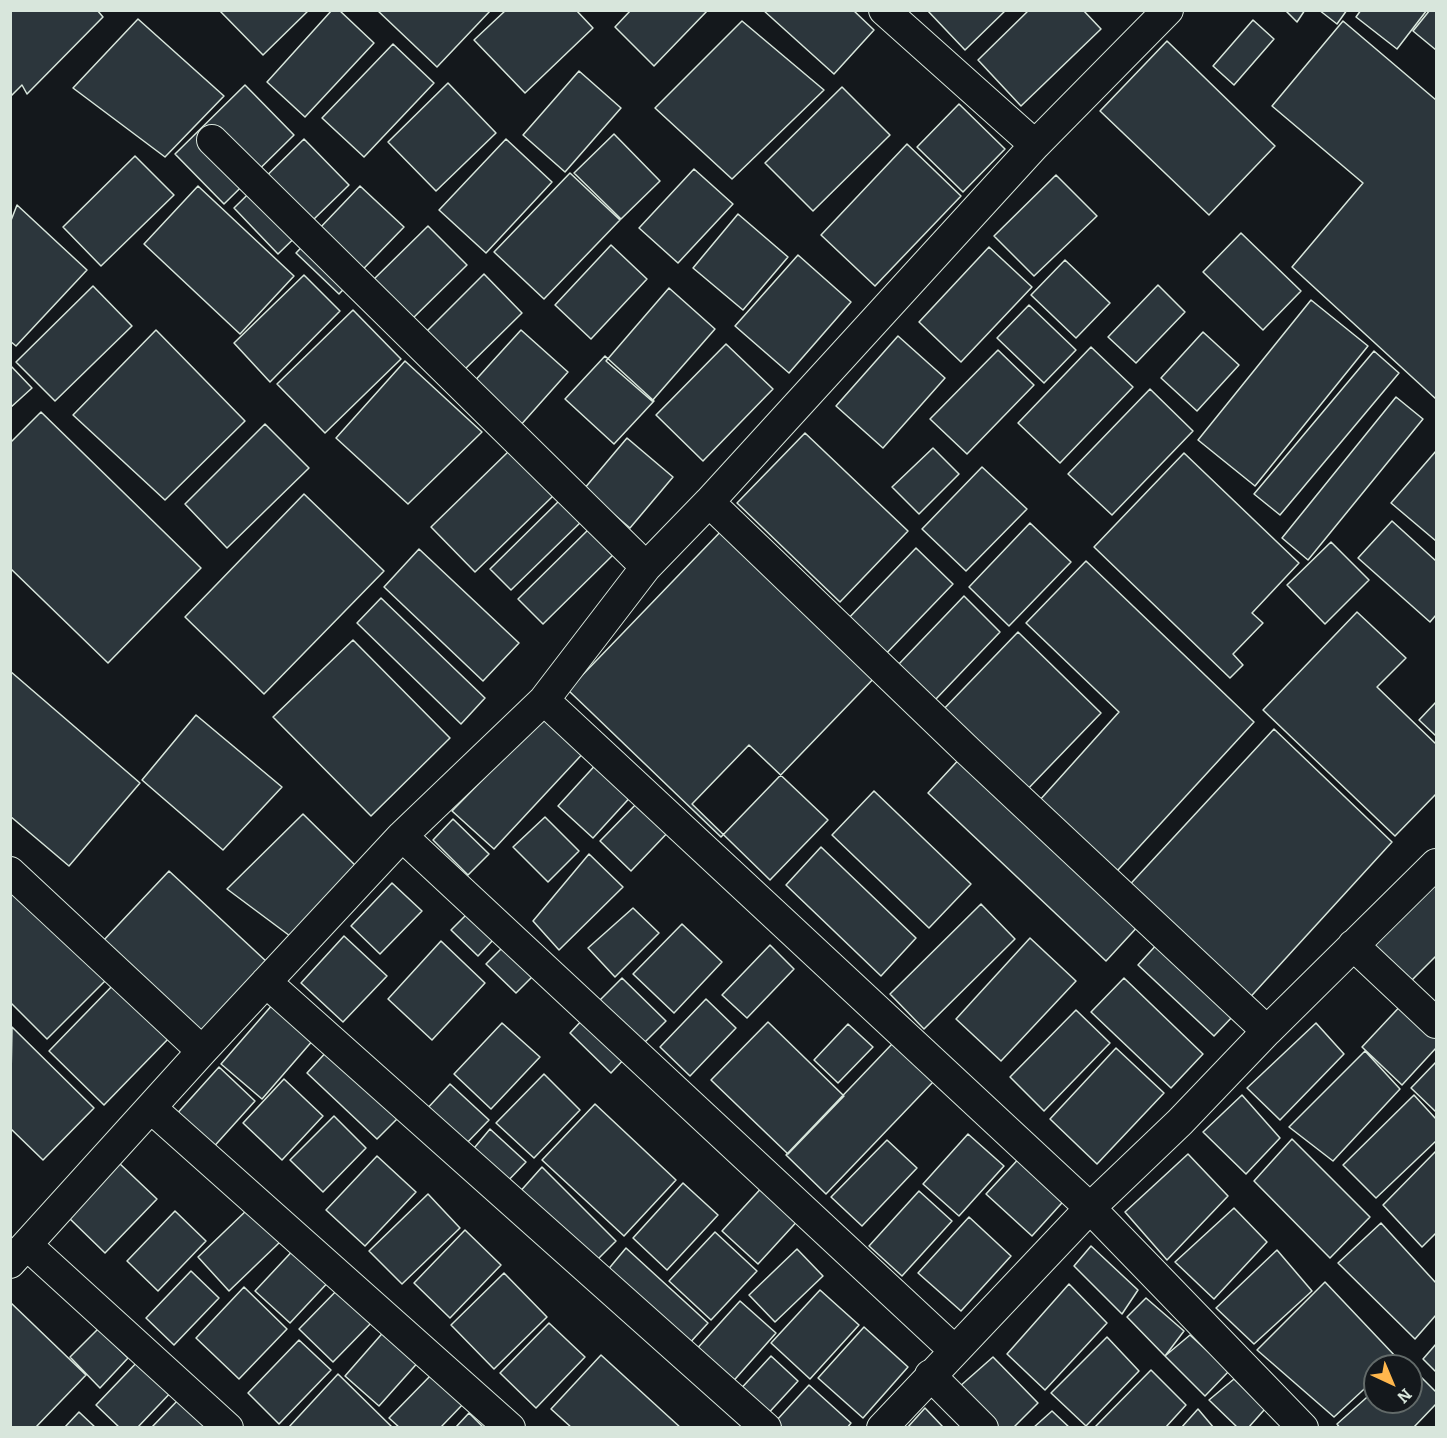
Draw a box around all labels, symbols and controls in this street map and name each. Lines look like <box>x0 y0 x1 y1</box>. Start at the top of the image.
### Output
north arrow <box>1363 1354 1423 1414</box>
text: N <box>1393 1385 1416 1407</box>

